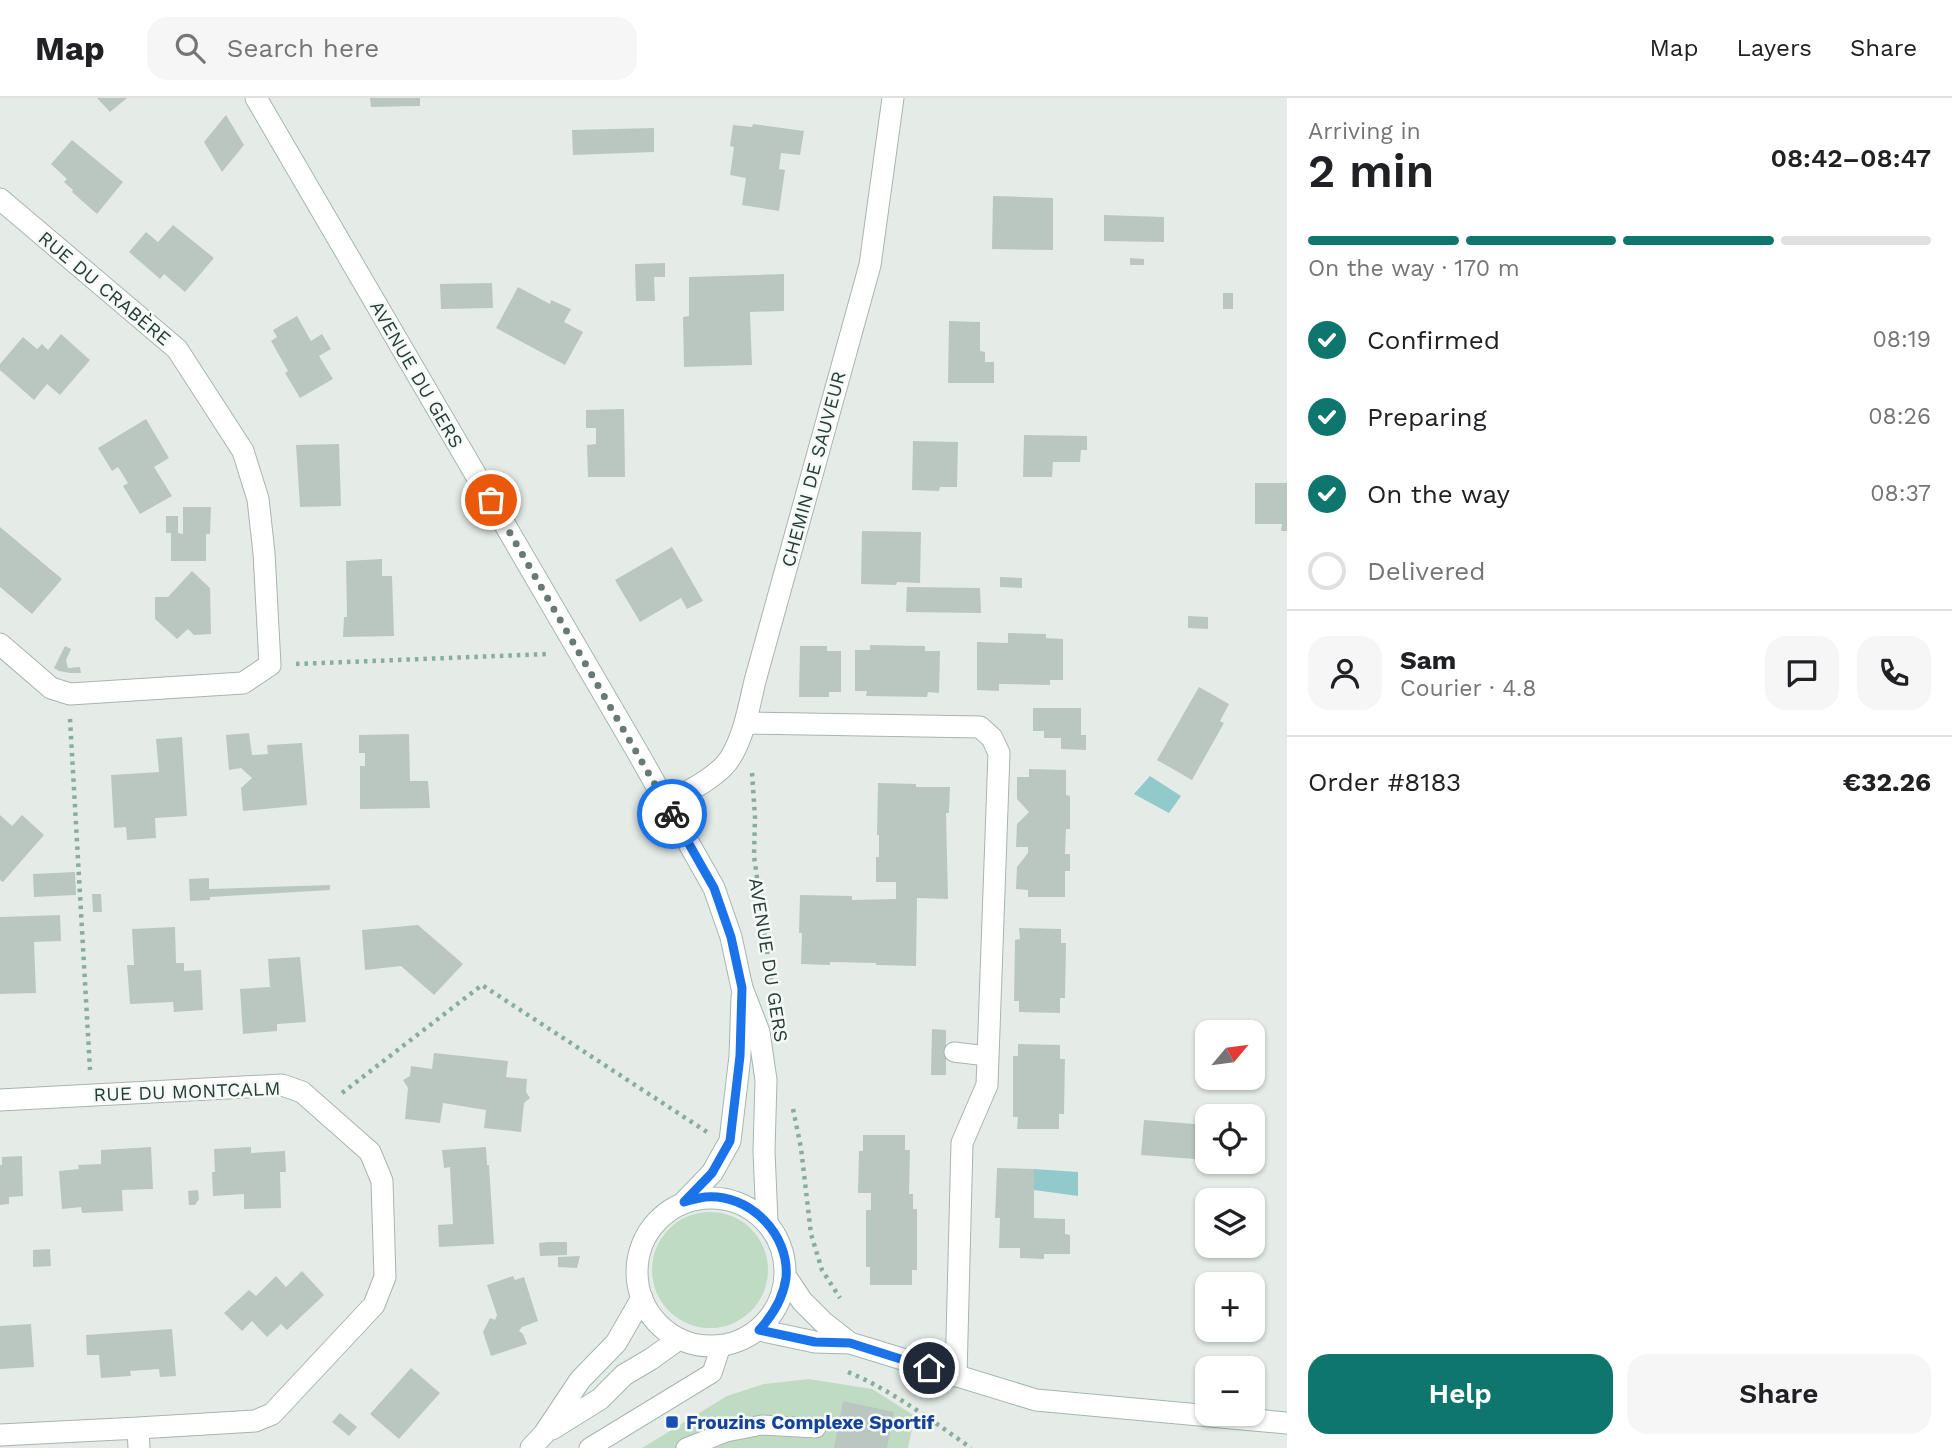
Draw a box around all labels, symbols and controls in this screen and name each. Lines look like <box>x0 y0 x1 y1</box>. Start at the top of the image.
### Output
search box <box>147 17 637 80</box>
text: Map <box>35 29 105 68</box>
icon: search <box>171 29 209 67</box>
text: Search here <box>227 33 379 63</box>
text: Map <box>1650 34 1698 62</box>
text: Layers <box>1736 34 1812 62</box>
text: Share <box>1850 34 1917 62</box>
text: Arriving in <box>1308 118 1421 145</box>
text: 08:42–08:47 <box>1770 143 1931 173</box>
text: 2 min <box>1308 144 1434 198</box>
street label: RUE DU CRABÈRE <box>34 226 176 350</box>
text: On the way · 170 m <box>1308 255 1520 282</box>
street label: AVENUE DU GERS <box>365 297 468 452</box>
icon: check <box>1308 321 1346 359</box>
text: Confirmed <box>1367 325 1500 355</box>
text: 08:19 <box>1873 326 1931 353</box>
street label: CHEMIN DE SAUVEUR <box>776 369 851 570</box>
icon: check <box>1308 398 1346 436</box>
text: Preparing <box>1367 402 1487 432</box>
text: 08:26 <box>1868 403 1931 430</box>
pin <box>461 470 521 530</box>
icon: check <box>1308 475 1346 513</box>
text: On the way <box>1367 479 1510 509</box>
text: 08:37 <box>1870 480 1931 507</box>
icon: bag <box>472 481 510 519</box>
text: Delivered <box>1367 556 1486 586</box>
button: person <box>1308 636 1382 710</box>
button: chat <box>1765 636 1839 710</box>
button: phone <box>1857 636 1931 710</box>
text: Sam <box>1400 645 1456 675</box>
text: Courier · 4.8 <box>1400 675 1536 702</box>
text: Order #8183 <box>1308 767 1461 797</box>
text: €32.26 <box>1843 767 1931 797</box>
courier <box>637 779 707 849</box>
icon: bike <box>653 795 691 833</box>
street label: AVENUE DU GERS <box>744 876 793 1044</box>
north arrow <box>1195 1020 1265 1090</box>
map controls <box>1195 1020 1265 1426</box>
street label: RUE DU MONTCALM <box>93 1077 281 1106</box>
button: locate <box>1195 1104 1265 1174</box>
button: layers <box>1195 1188 1265 1258</box>
button: + <box>1195 1272 1265 1342</box>
pin <box>899 1338 959 1398</box>
icon: home <box>910 1349 948 1387</box>
button: Help <box>1308 1354 1613 1434</box>
button: Share <box>1627 1354 1931 1434</box>
button: − <box>1195 1356 1265 1426</box>
place label: Frouzins Complexe Sportif <box>686 1411 934 1434</box>
marker: Frouzins Complexe Sportif <box>664 1414 680 1430</box>

